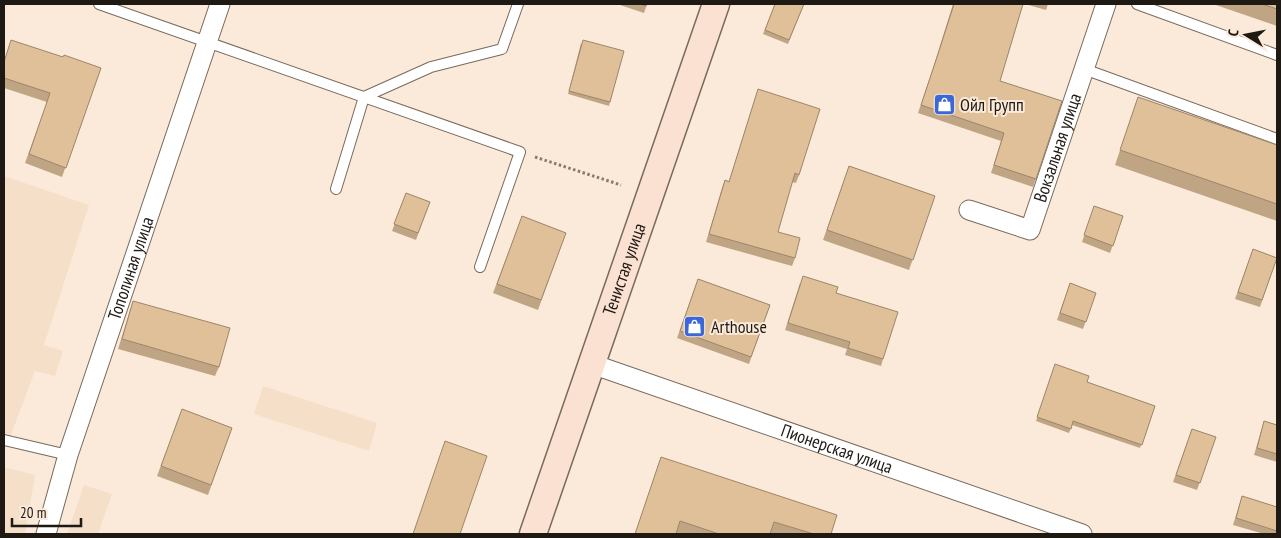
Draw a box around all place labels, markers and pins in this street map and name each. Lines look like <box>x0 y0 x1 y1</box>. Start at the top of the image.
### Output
shop icon: Ойл Групп <box>932 93 956 117</box>
place label: Ойл Групп <box>960 93 1024 116</box>
shop icon: Arthouse <box>683 315 707 339</box>
place label: Arthouse <box>711 315 767 338</box>

